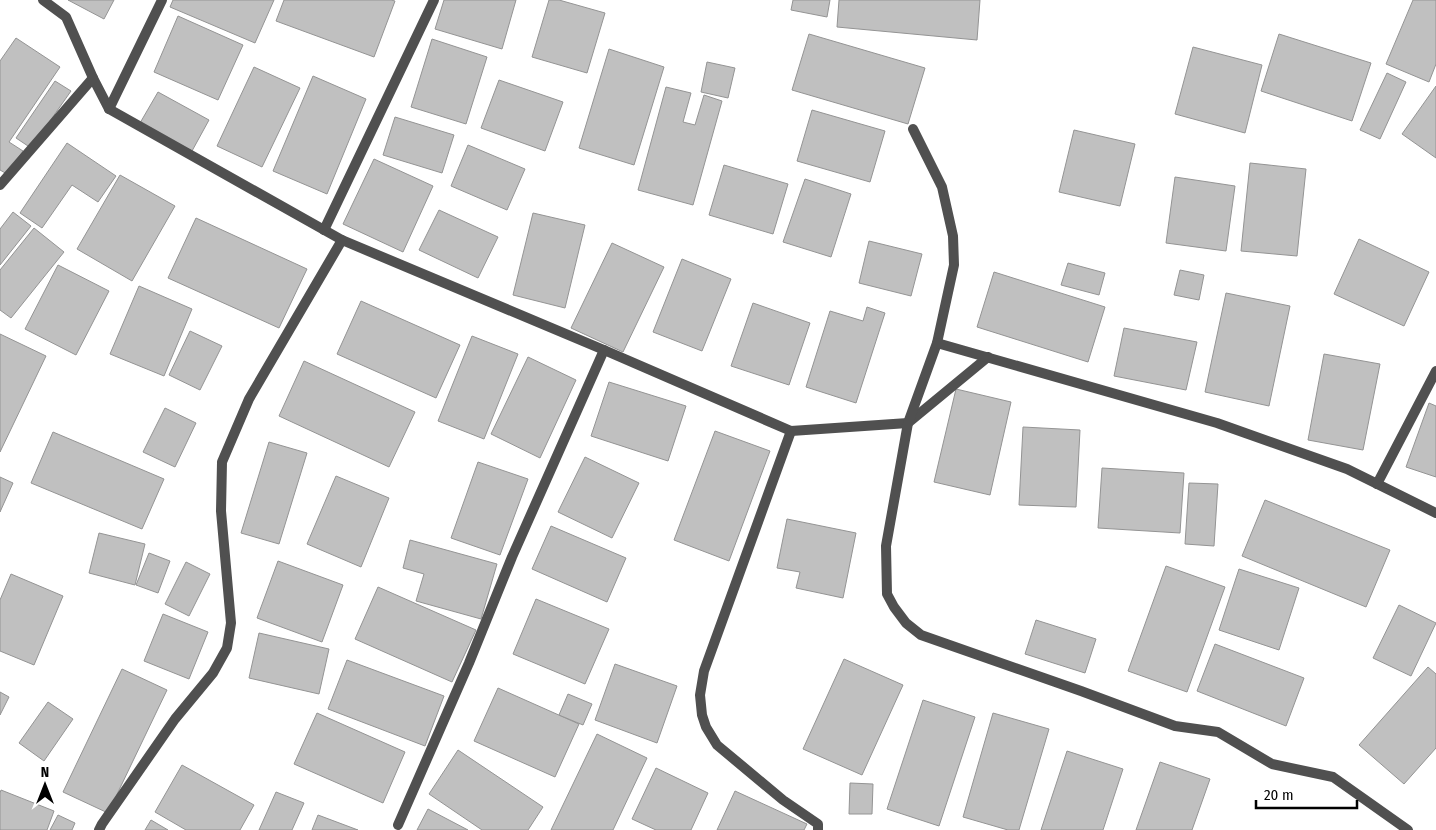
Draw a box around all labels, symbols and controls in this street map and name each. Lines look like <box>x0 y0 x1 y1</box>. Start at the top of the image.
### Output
north arrow <box>20 760 70 810</box>
text: N <box>41 764 49 781</box>
scale bar <box>1256 778 1357 810</box>
text: 20 m <box>1264 786 1294 804</box>

